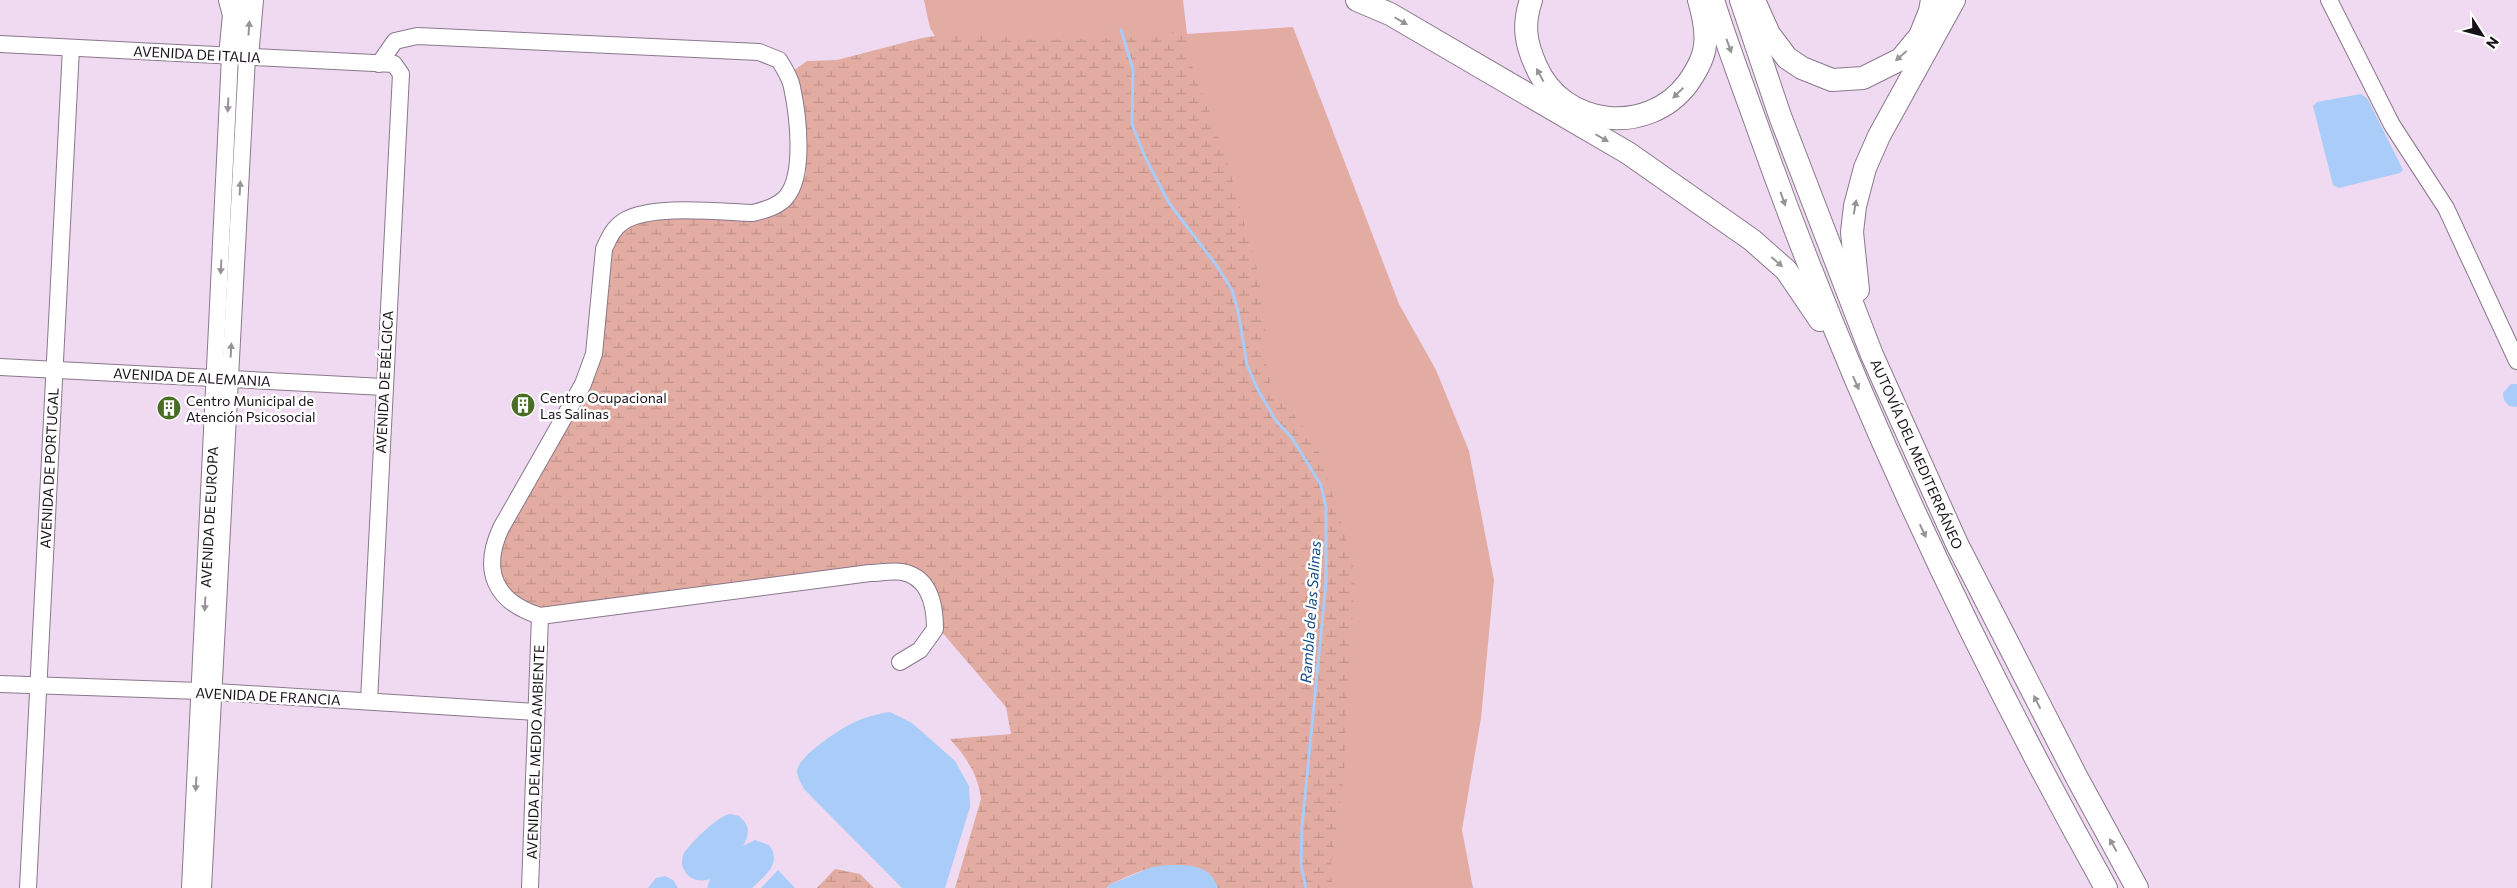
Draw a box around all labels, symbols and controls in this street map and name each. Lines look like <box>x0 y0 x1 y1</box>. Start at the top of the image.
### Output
north arrow <box>2457 10 2507 60</box>
one-way arrow <box>1394 16 1407 25</box>
one-way arrow <box>245 20 253 36</box>
text: N <box>2483 34 2503 52</box>
one-way arrow <box>1725 39 1733 54</box>
street label: AVENIDA DE ITALIA <box>133 42 261 66</box>
one-way arrow <box>1895 51 1908 62</box>
one-way arrow <box>1536 67 1544 82</box>
one-way arrow <box>1673 87 1685 99</box>
one-way arrow <box>223 97 231 113</box>
one-way arrow <box>1595 133 1608 142</box>
one-way arrow <box>236 179 244 195</box>
one-way arrow <box>1779 192 1787 207</box>
one-way arrow <box>1852 198 1860 214</box>
one-way arrow <box>1770 256 1782 268</box>
one-way arrow <box>216 259 224 275</box>
street label: AVENIDA DE BÉLGICA <box>372 310 396 454</box>
one-way arrow <box>227 342 235 358</box>
street label: AUTOVÍA DEL MEDITERRÁNEO <box>1867 356 1967 552</box>
street label: AVENIDA DE ALEMANIA <box>113 364 272 390</box>
one-way arrow <box>1853 376 1861 390</box>
street label: AVENIDA DE PORTUGAL <box>36 387 62 549</box>
place label: Centro Ocupacional Las Salinas <box>540 389 667 422</box>
place label: Centro Municipal de Atención Psicosocial <box>186 392 316 425</box>
building icon: Centro Ocupacional Las Salinas <box>510 392 536 418</box>
building icon: Centro Municipal de Atención Psicosocial <box>156 395 182 421</box>
street label: AVENIDA DE EUROPA <box>197 446 221 588</box>
one-way arrow <box>1919 524 1927 538</box>
water label: Rambla de las Salinas <box>1296 540 1324 684</box>
one-way arrow <box>200 596 208 612</box>
street label: AVENIDA DEL MEDIO AMBIENTE <box>523 644 547 860</box>
street label: AVENIDA DE FRANCIA <box>195 684 341 708</box>
one-way arrow <box>2033 694 2042 709</box>
one-way arrow <box>191 776 199 792</box>
one-way arrow <box>2109 839 2118 852</box>

